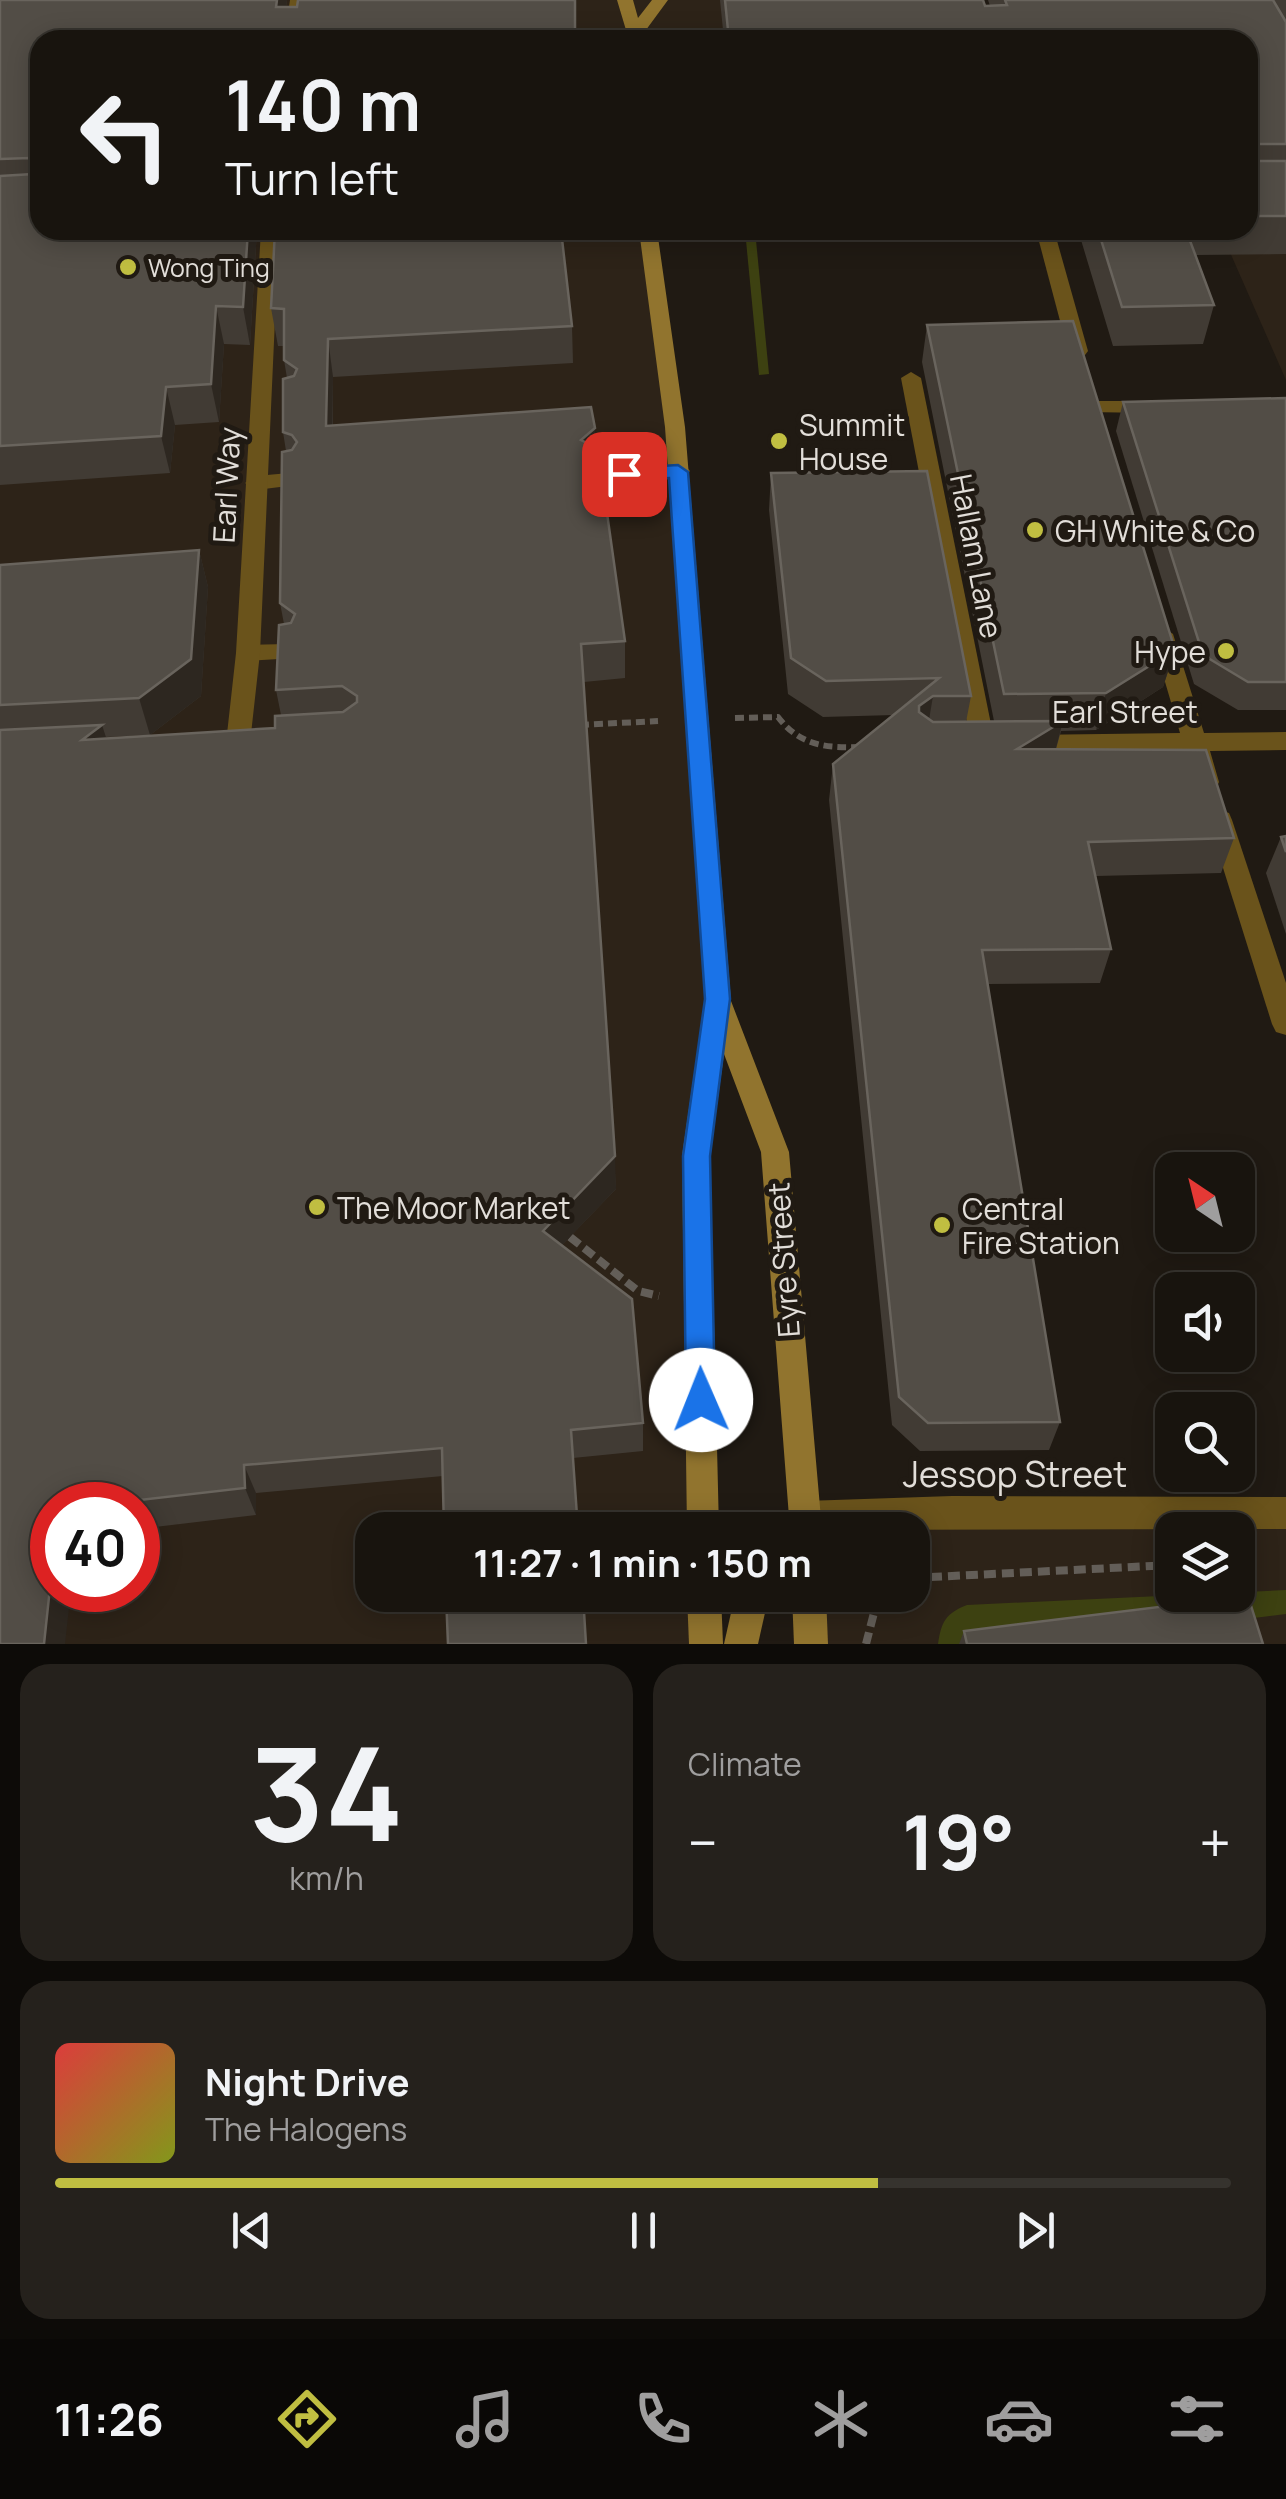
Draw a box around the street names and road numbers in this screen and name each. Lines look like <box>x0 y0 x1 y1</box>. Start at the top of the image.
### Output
street label: Earl Way <box>202 426 250 544</box>
street label: Hallam Lane <box>941 470 1013 642</box>
street label: Earl Street <box>1052 691 1198 732</box>
street label: Eyre Street <box>757 1181 809 1339</box>
street label: Jessop Street <box>903 1450 1127 1498</box>

